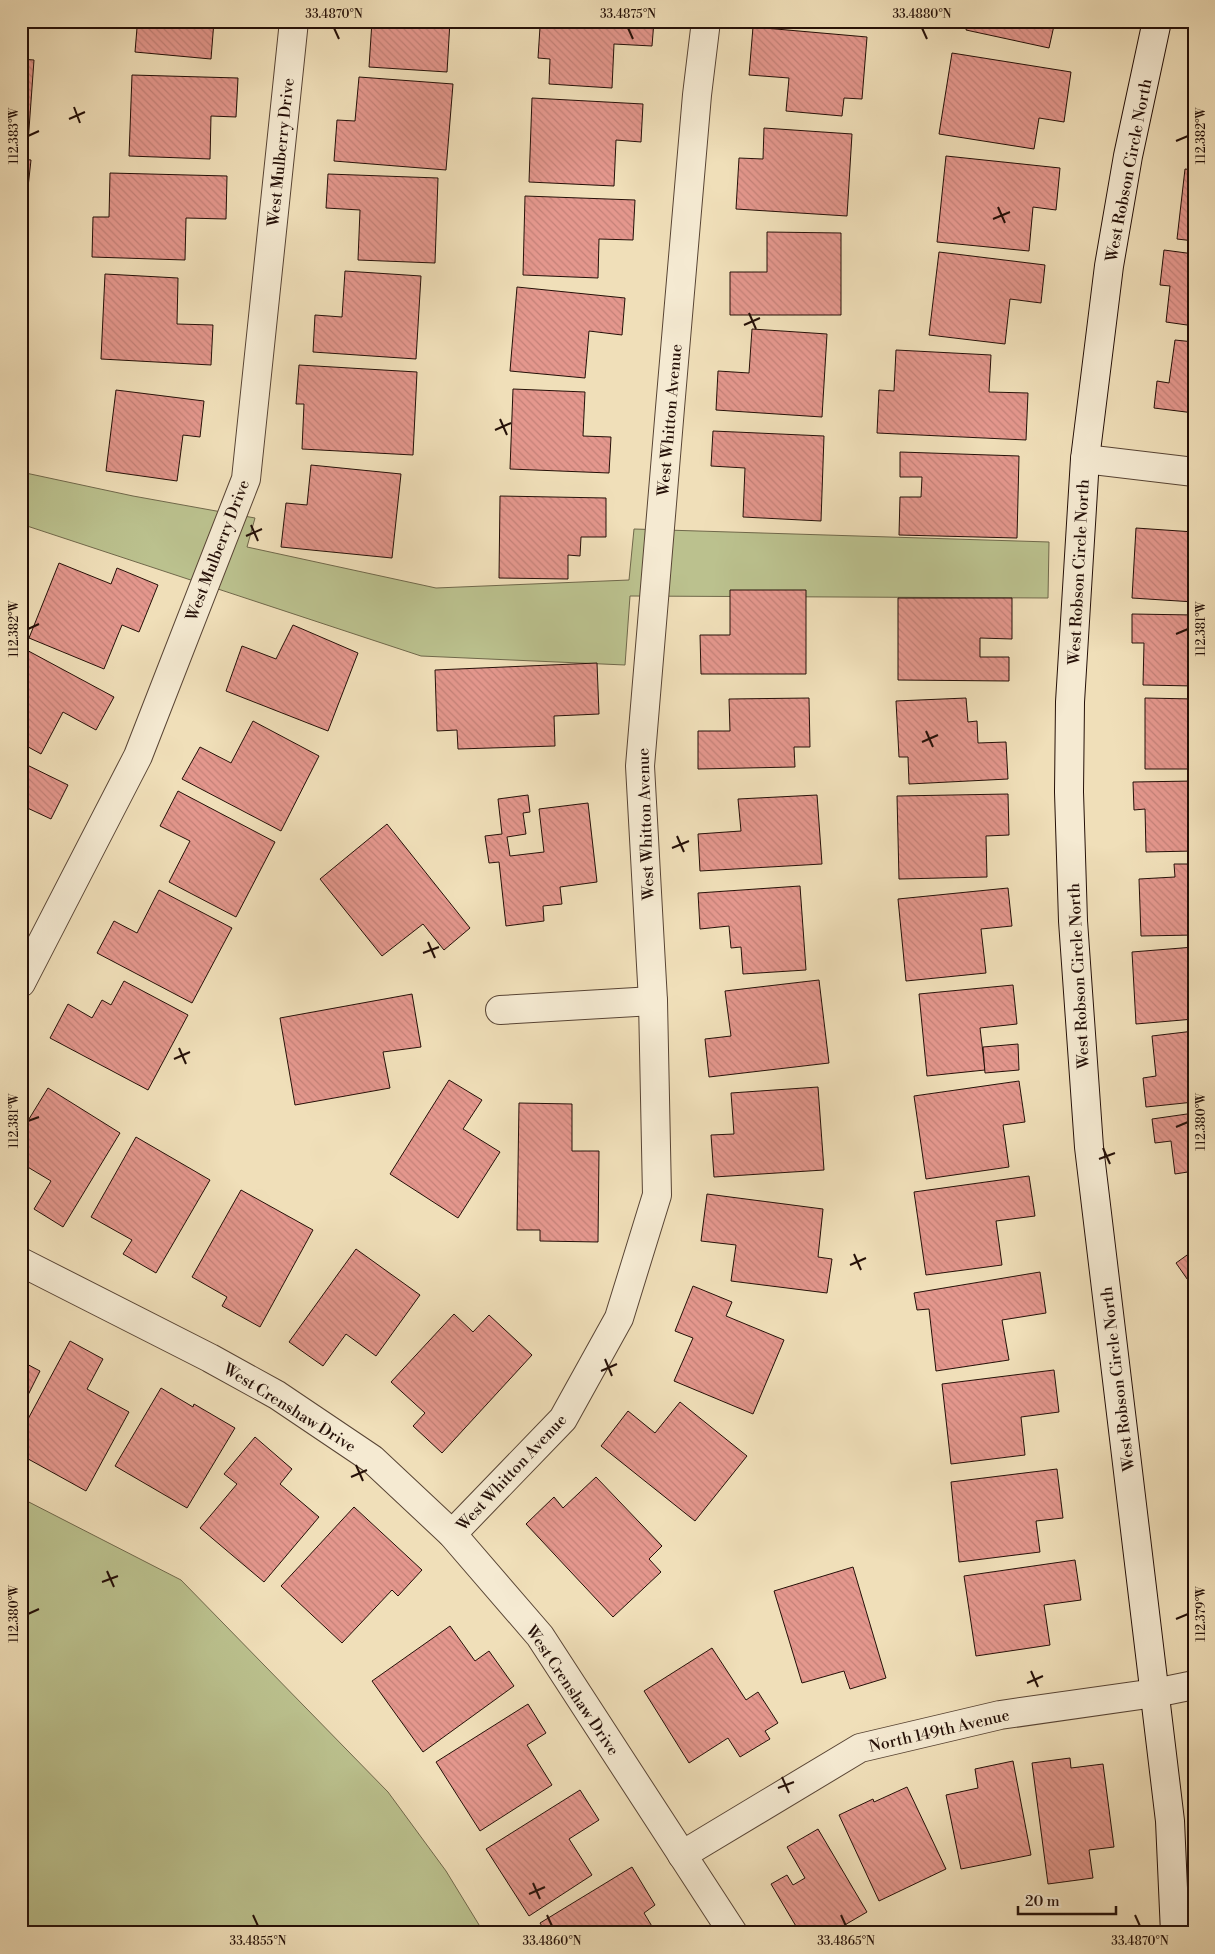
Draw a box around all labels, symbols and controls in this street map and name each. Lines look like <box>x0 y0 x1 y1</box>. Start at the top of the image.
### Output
text: 33.4870°N <box>305 7 363 22</box>
text: 33.4875°N <box>600 7 656 22</box>
text: 33.4880°N <box>892 7 952 22</box>
street label: West Mulberry Drive <box>263 77 299 228</box>
street label: West Robson Circle North <box>1101 77 1157 264</box>
text: 112.383°W <box>7 107 22 164</box>
text: 112.382°W <box>1194 107 1209 164</box>
street label: West Whitton Avenue <box>653 343 687 498</box>
street label: West Mulberry Drive <box>181 477 254 625</box>
street label: West Robson Circle North <box>1064 478 1094 666</box>
text: 112.382°W <box>7 600 22 657</box>
text: 112.381°W <box>1194 601 1209 656</box>
street label: West Whitton Avenue <box>633 747 659 902</box>
street label: West Robson Circle North <box>1064 882 1094 1070</box>
text: 112.380°W <box>1194 1092 1209 1151</box>
text: 112.381°W <box>7 1093 22 1148</box>
street label: West Robson Circle North <box>1097 1285 1139 1473</box>
street label: West Crenshaw Drive <box>219 1358 359 1457</box>
street label: West Whitton Avenue <box>452 1410 571 1536</box>
text: 112.380°W <box>7 1584 22 1643</box>
text: 112.379°W <box>1194 1585 1209 1642</box>
street label: West Crenshaw Drive <box>521 1621 623 1759</box>
street label: North 149th Avenue <box>867 1705 1011 1757</box>
scale bar <box>1018 1884 1115 1916</box>
text: 20 m <box>1025 1892 1060 1911</box>
text: 33.4855°N <box>230 1934 287 1949</box>
text: 33.4860°N <box>523 1934 582 1949</box>
text: 33.4865°N <box>817 1934 875 1949</box>
text: 33.4870°N <box>1111 1934 1169 1949</box>

